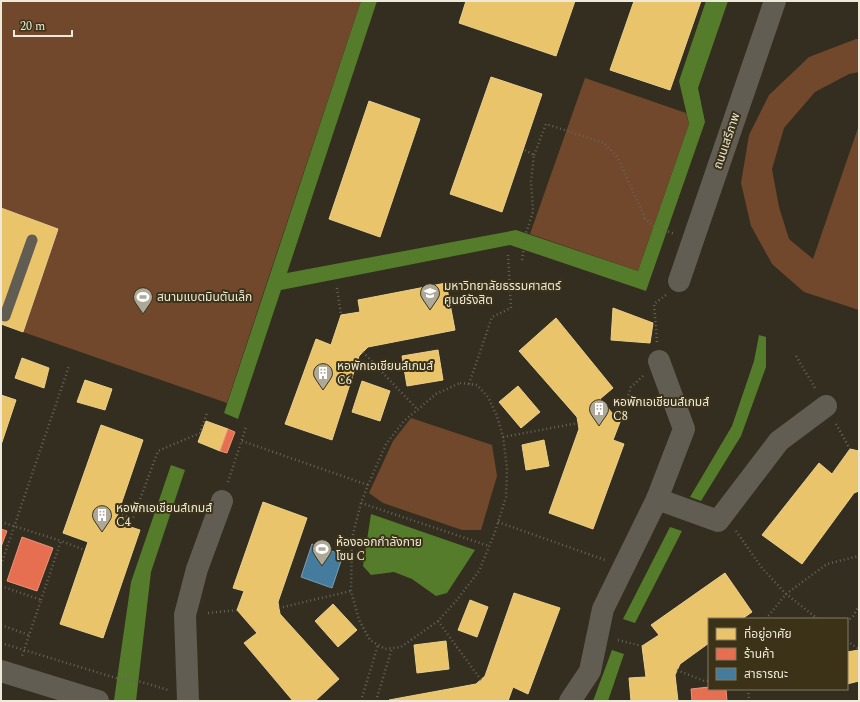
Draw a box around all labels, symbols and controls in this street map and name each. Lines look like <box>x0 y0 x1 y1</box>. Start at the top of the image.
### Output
scale bar <box>14 12 72 38</box>
text: 20 m <box>20 17 45 36</box>
street label: ถนนเสรีภาพ <box>708 110 746 172</box>
place label: มหาวิทยาลัยธรรมศาสตร์ ศูนย์รังสิต <box>444 277 561 310</box>
school or university icon: มหาวิทยาลัยธรรมศาสตร์ ศูนย์รังสิต <box>419 282 441 310</box>
sports icon: สนามแบตมินตันเล็ก <box>132 286 154 314</box>
place label: สนามแบตมินตันเล็ก <box>157 288 252 307</box>
place label: หอพักเอเชียนส์เกมส์ C6 <box>337 357 433 390</box>
building icon: หอพักเอเชียนส์เกมส์ C6 <box>312 362 334 390</box>
place label: หอพักเอเชียนส์เกมส์ C8 <box>613 393 709 426</box>
building icon: หอพักเอเชียนส์เกมส์ C8 <box>588 398 610 426</box>
place label: หอพักเอเชียนส์เกมส์ C4 <box>116 499 212 532</box>
building icon: หอพักเอเชียนส์เกมส์ C4 <box>91 504 113 532</box>
place label: ห้องออกกำลังกาย โซน C <box>336 533 422 566</box>
sports icon: ห้องออกกำลังกาย โซน C <box>311 538 333 566</box>
legend <box>708 618 848 690</box>
text: ที่อยู่อาศัย <box>744 625 792 644</box>
text: ร้านค้า <box>744 645 774 664</box>
text: สาธารณะ <box>744 665 788 684</box>

